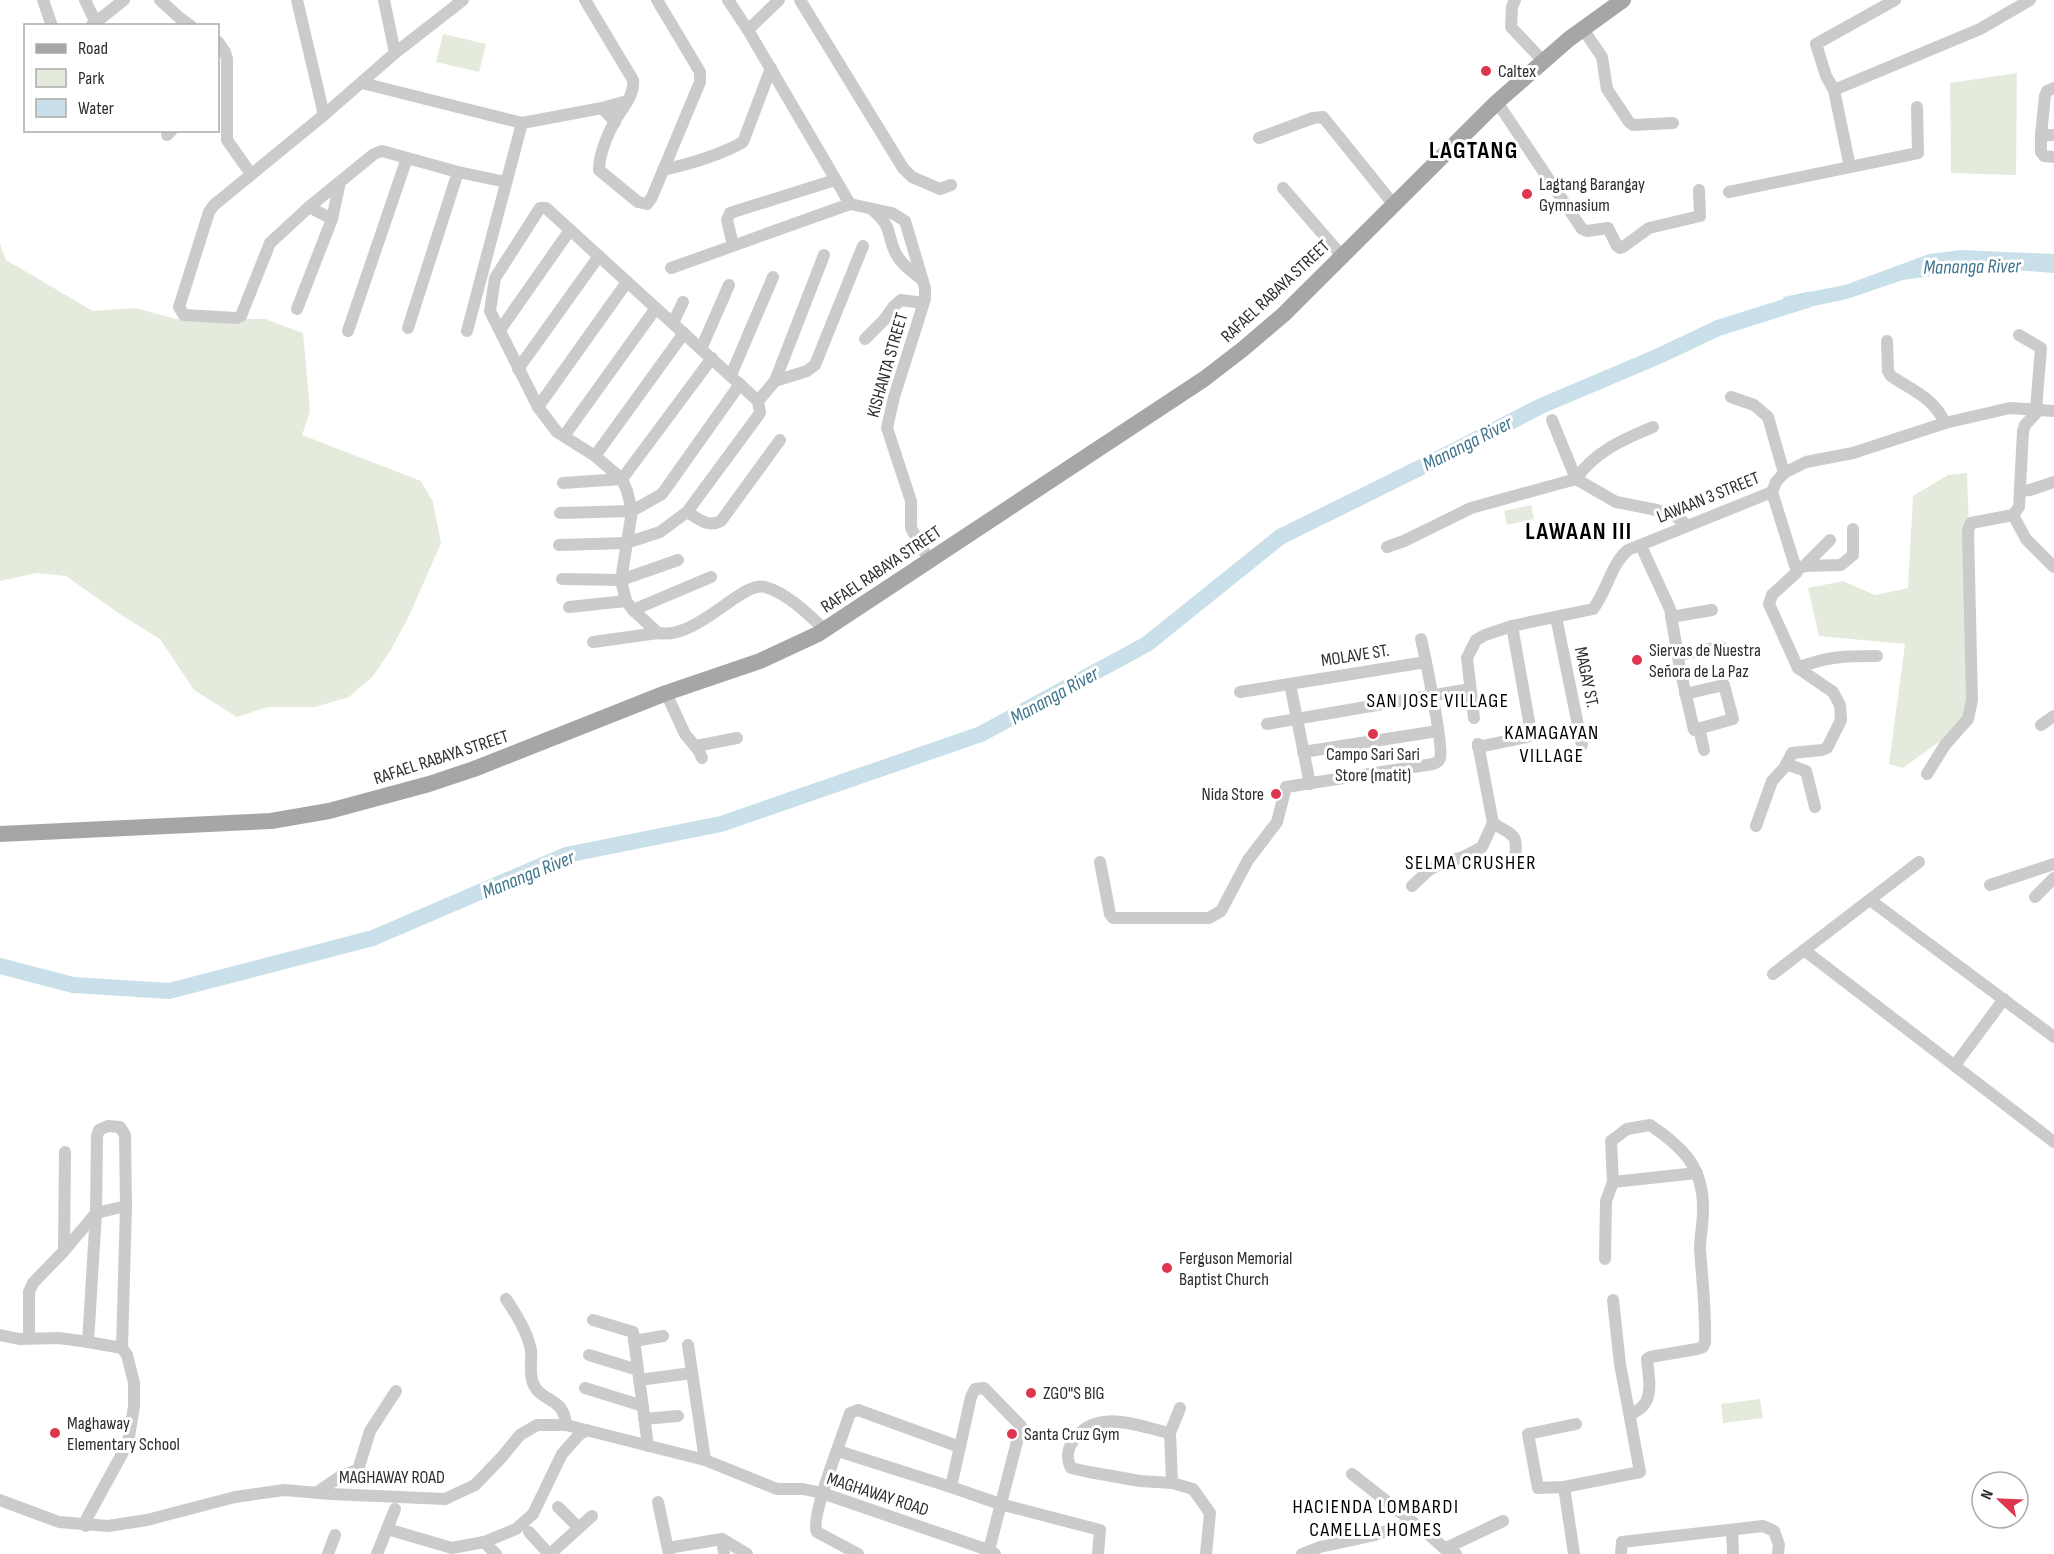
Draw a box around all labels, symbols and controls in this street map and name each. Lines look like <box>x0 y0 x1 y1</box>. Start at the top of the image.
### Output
legend <box>24 24 219 132</box>
text: Road <box>78 38 108 59</box>
place label: Caltex <box>1498 61 1536 82</box>
marker: Caltex <box>1479 64 1493 78</box>
text: Park <box>78 68 104 89</box>
text: Water <box>78 98 114 119</box>
district label: LAGTANG <box>1429 136 1519 165</box>
place label: Lagtang Barangay Gymnasium <box>1539 174 1645 216</box>
marker: Lagtang Barangay Gymnasium <box>1520 187 1534 201</box>
street label: RAFAEL RABAYA STREET <box>1217 236 1334 347</box>
water label: Mananga River <box>1923 254 2022 280</box>
street label: KISHANTA STREET <box>863 310 912 420</box>
water label: Mananga River <box>1419 410 1518 477</box>
street label: LAWAAN 3 STREET <box>1654 467 1763 528</box>
district label: LAWAAN III <box>1525 517 1633 546</box>
street label: RAFAEL RABAYA STREET <box>817 521 945 617</box>
street label: MOLAVE ST. <box>1319 640 1391 671</box>
place label: Siervas de Nuestra Señora de La Paz <box>1649 640 1761 682</box>
street label: MAGAY ST. <box>1570 645 1603 709</box>
marker: Siervas de Nuestra Señora de La Paz <box>1630 653 1644 667</box>
water label: Mananga River <box>1006 661 1104 730</box>
district label: SAN JOSE VILLAGE <box>1366 689 1510 713</box>
district label: KAMAGAYAN VILLAGE <box>1504 721 1600 768</box>
street label: RAFAEL RABAYA STREET <box>371 726 511 789</box>
marker: Campo Sari Sari Store (matit) <box>1366 727 1380 741</box>
place label: Campo Sari Sari Store (matit) <box>1326 744 1420 786</box>
place label: Nida Store <box>1202 784 1264 805</box>
marker: Nida Store <box>1269 787 1283 801</box>
water label: Mananga River <box>479 845 579 904</box>
district label: SELMA CRUSHER <box>1405 851 1537 875</box>
place label: Ferguson Memorial Baptist Church <box>1179 1248 1292 1290</box>
marker: Ferguson Memorial Baptist Church <box>1160 1261 1174 1275</box>
place label: ZGO"S BIG <box>1043 1383 1105 1404</box>
marker: ZGO"S BIG <box>1024 1386 1038 1400</box>
place label: Maghaway Elementary School <box>67 1413 180 1455</box>
place label: Santa Cruz Gym <box>1024 1424 1120 1445</box>
marker: Maghaway Elementary School <box>48 1426 62 1440</box>
marker: Santa Cruz Gym <box>1005 1427 1019 1441</box>
street label: MAGHAWAY ROAD <box>339 1467 445 1488</box>
street label: MAGHAWAY ROAD <box>824 1468 931 1521</box>
north arrow <box>1970 1470 2030 1530</box>
text: N <box>1977 1487 1998 1502</box>
district label: HACIENDA LOMBARDI CAMELLA HOMES <box>1293 1495 1459 1542</box>

